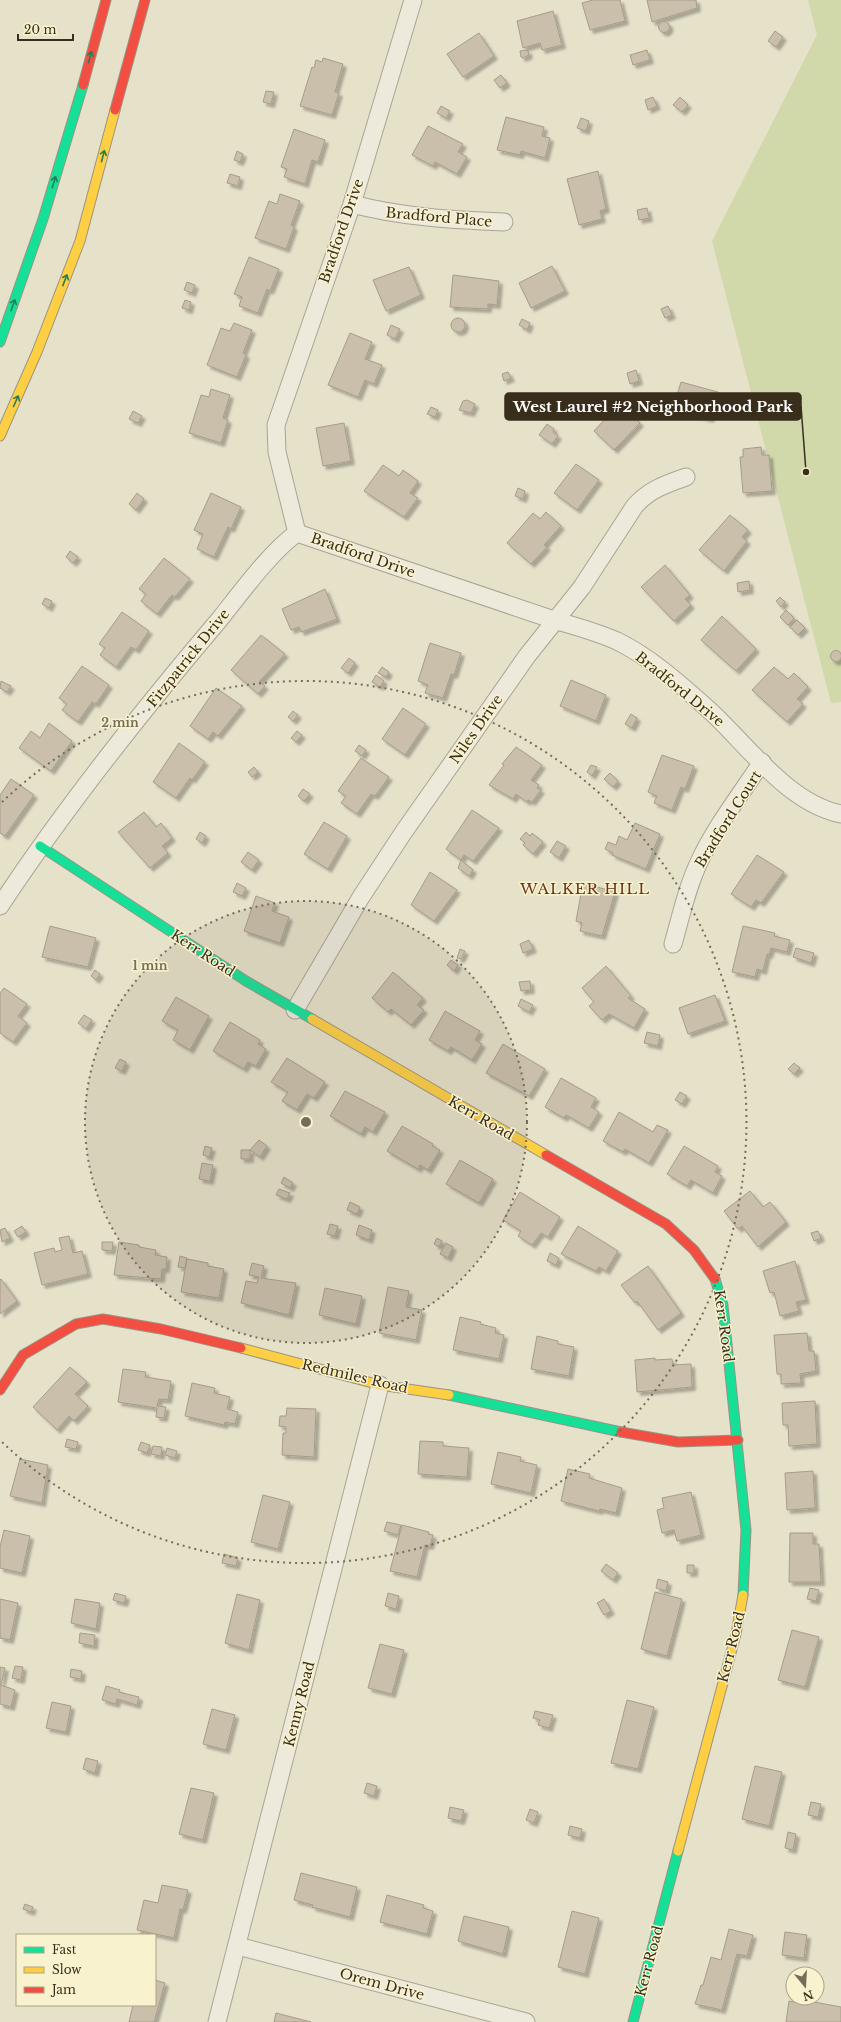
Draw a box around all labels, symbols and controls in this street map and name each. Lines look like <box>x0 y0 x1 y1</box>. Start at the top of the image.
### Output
scale bar <box>18 16 73 42</box>
text: 20 m <box>24 22 56 37</box>
one-way arrow <box>87 51 95 64</box>
one-way arrow <box>99 150 107 163</box>
one-way arrow <box>51 176 58 189</box>
street label: Bradford Drive <box>315 176 367 286</box>
street label: Bradford Place <box>385 203 493 231</box>
one-way arrow <box>61 275 69 287</box>
one-way arrow <box>10 299 17 312</box>
callout: West Laurel #2 Neighborhood Park <box>505 393 801 420</box>
one-way arrow <box>13 395 20 407</box>
text: West Laurel #2 Neighborhood Park <box>512 397 794 416</box>
street label: Bradford Drive <box>308 529 418 581</box>
street label: Fitzpatrick Drive <box>143 605 233 711</box>
street label: Bradford Drive <box>632 648 728 730</box>
street label: Niles Drive <box>446 691 506 767</box>
text: 2 min <box>101 715 139 730</box>
street label: Bradford Court <box>691 767 765 871</box>
district label: WALKER HILL <box>519 879 650 898</box>
street label: Kerr Road <box>168 926 239 981</box>
text: 1 min <box>133 958 168 973</box>
street label: Kerr Road <box>445 1092 518 1144</box>
centre of rings <box>299 1115 313 1129</box>
street label: Kerr Road <box>710 1289 738 1364</box>
street label: Redmiles Road <box>300 1355 410 1397</box>
street label: Kerr Road <box>713 1609 749 1685</box>
street label: Kenny Road <box>280 1659 318 1749</box>
street label: Kerr Road <box>631 1923 667 1999</box>
legend <box>16 1934 156 2006</box>
text: Fast <box>52 1942 77 1957</box>
text: Slow <box>52 1962 82 1977</box>
street label: Orem Drive <box>338 1964 426 2004</box>
north arrow <box>785 1966 825 2006</box>
text: Jam <box>50 1982 76 1997</box>
text: N <box>800 1987 815 2004</box>

